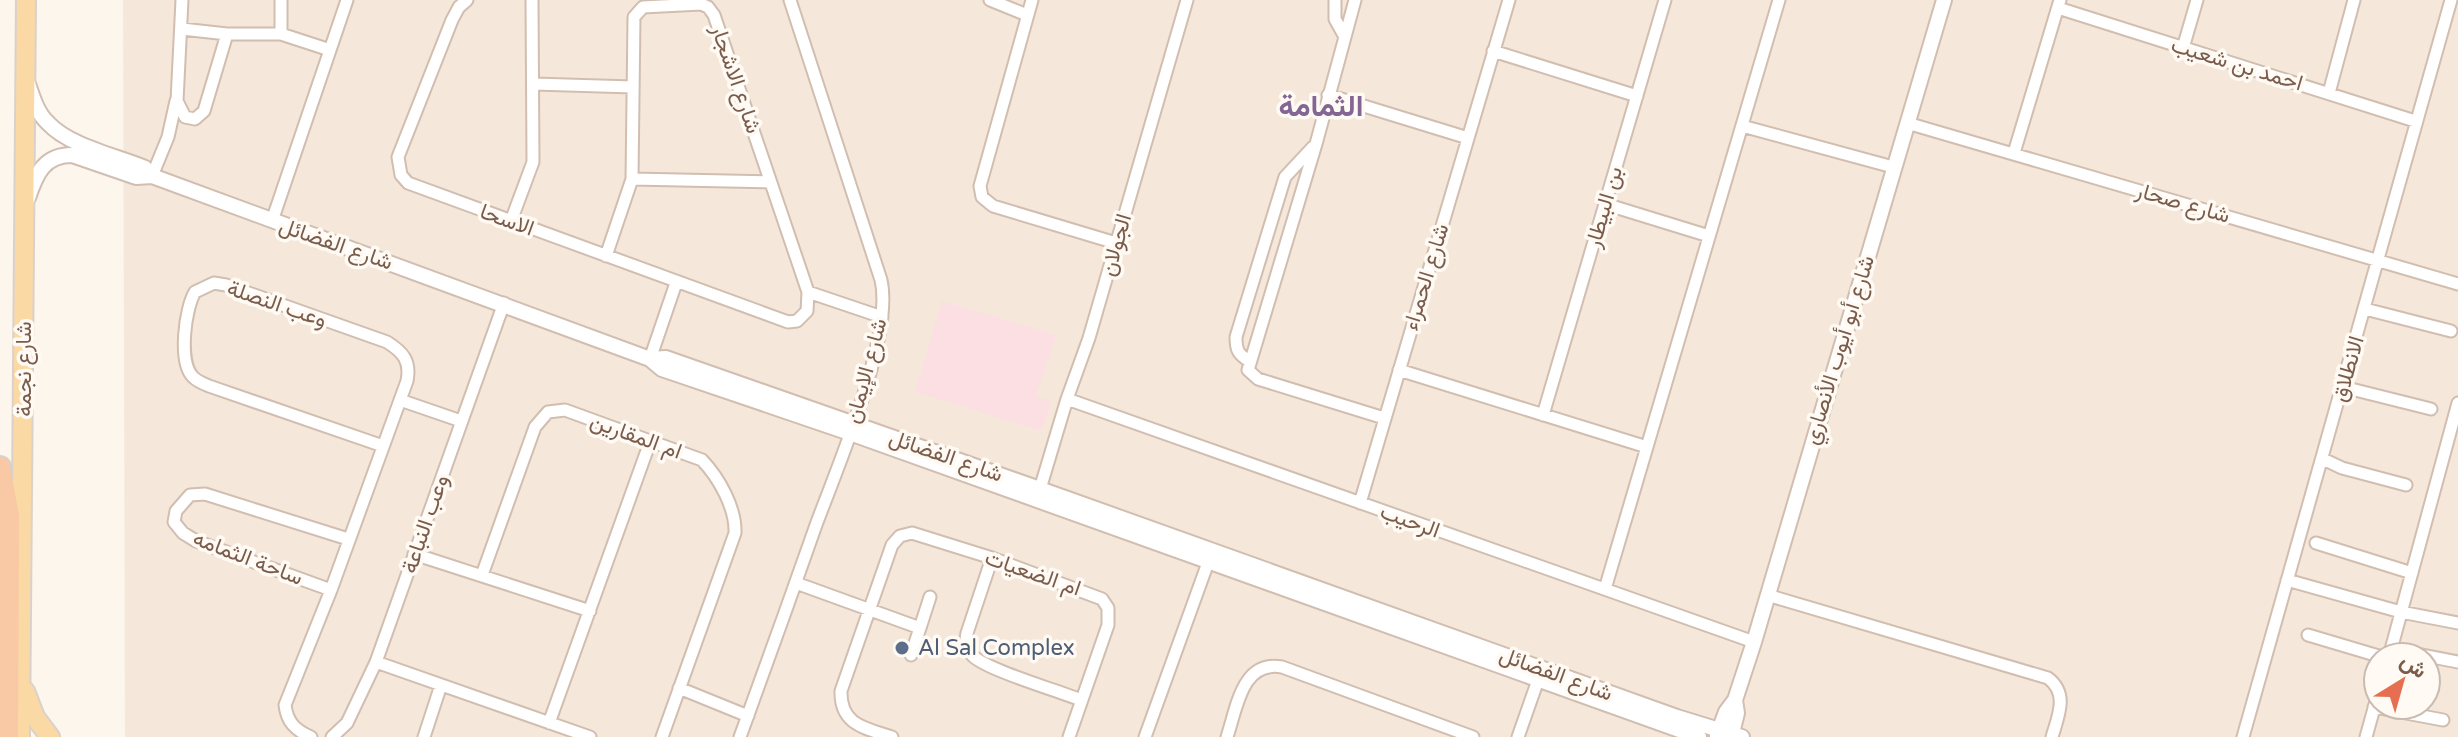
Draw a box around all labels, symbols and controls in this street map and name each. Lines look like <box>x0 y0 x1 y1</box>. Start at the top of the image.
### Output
street label: شارع الاشجار <box>704 20 767 137</box>
street label: احمد بن شعيب <box>2168 32 2306 96</box>
district label: الثمامة <box>1278 88 1364 125</box>
street label: بن البيطار <box>1580 163 1628 252</box>
street label: شارع صحار <box>2132 177 2233 230</box>
street label: الاسحا <box>476 198 538 242</box>
street label: الجولان <box>1095 211 1137 279</box>
street label: شارع الفضائل <box>275 212 396 277</box>
street label: شارع الحمراء <box>1397 221 1455 334</box>
street label: شارع أبو أيوب الأنصاري <box>1798 252 1885 449</box>
street label: وعب النصلة <box>224 275 330 333</box>
street label: شارع الإيمان <box>840 316 893 427</box>
street label: شارع نجمة <box>11 321 38 417</box>
street label: الانطلاق <box>2326 333 2370 405</box>
street label: ام المقارين <box>586 407 685 466</box>
street label: شارع الفضائل <box>885 424 1006 489</box>
street label: وعب النباعة <box>396 471 454 577</box>
street label: الرحيب <box>1377 498 1443 544</box>
street label: ساحة الثمامه <box>189 525 307 591</box>
street label: ام الضعيات <box>981 544 1084 602</box>
place label: Al Sal Complex <box>918 635 1075 661</box>
marker: Al Sal Complex <box>893 639 911 657</box>
north arrow <box>2362 641 2442 721</box>
street label: شارع الفضائل <box>1496 642 1616 707</box>
text: ش <box>2395 647 2432 684</box>

